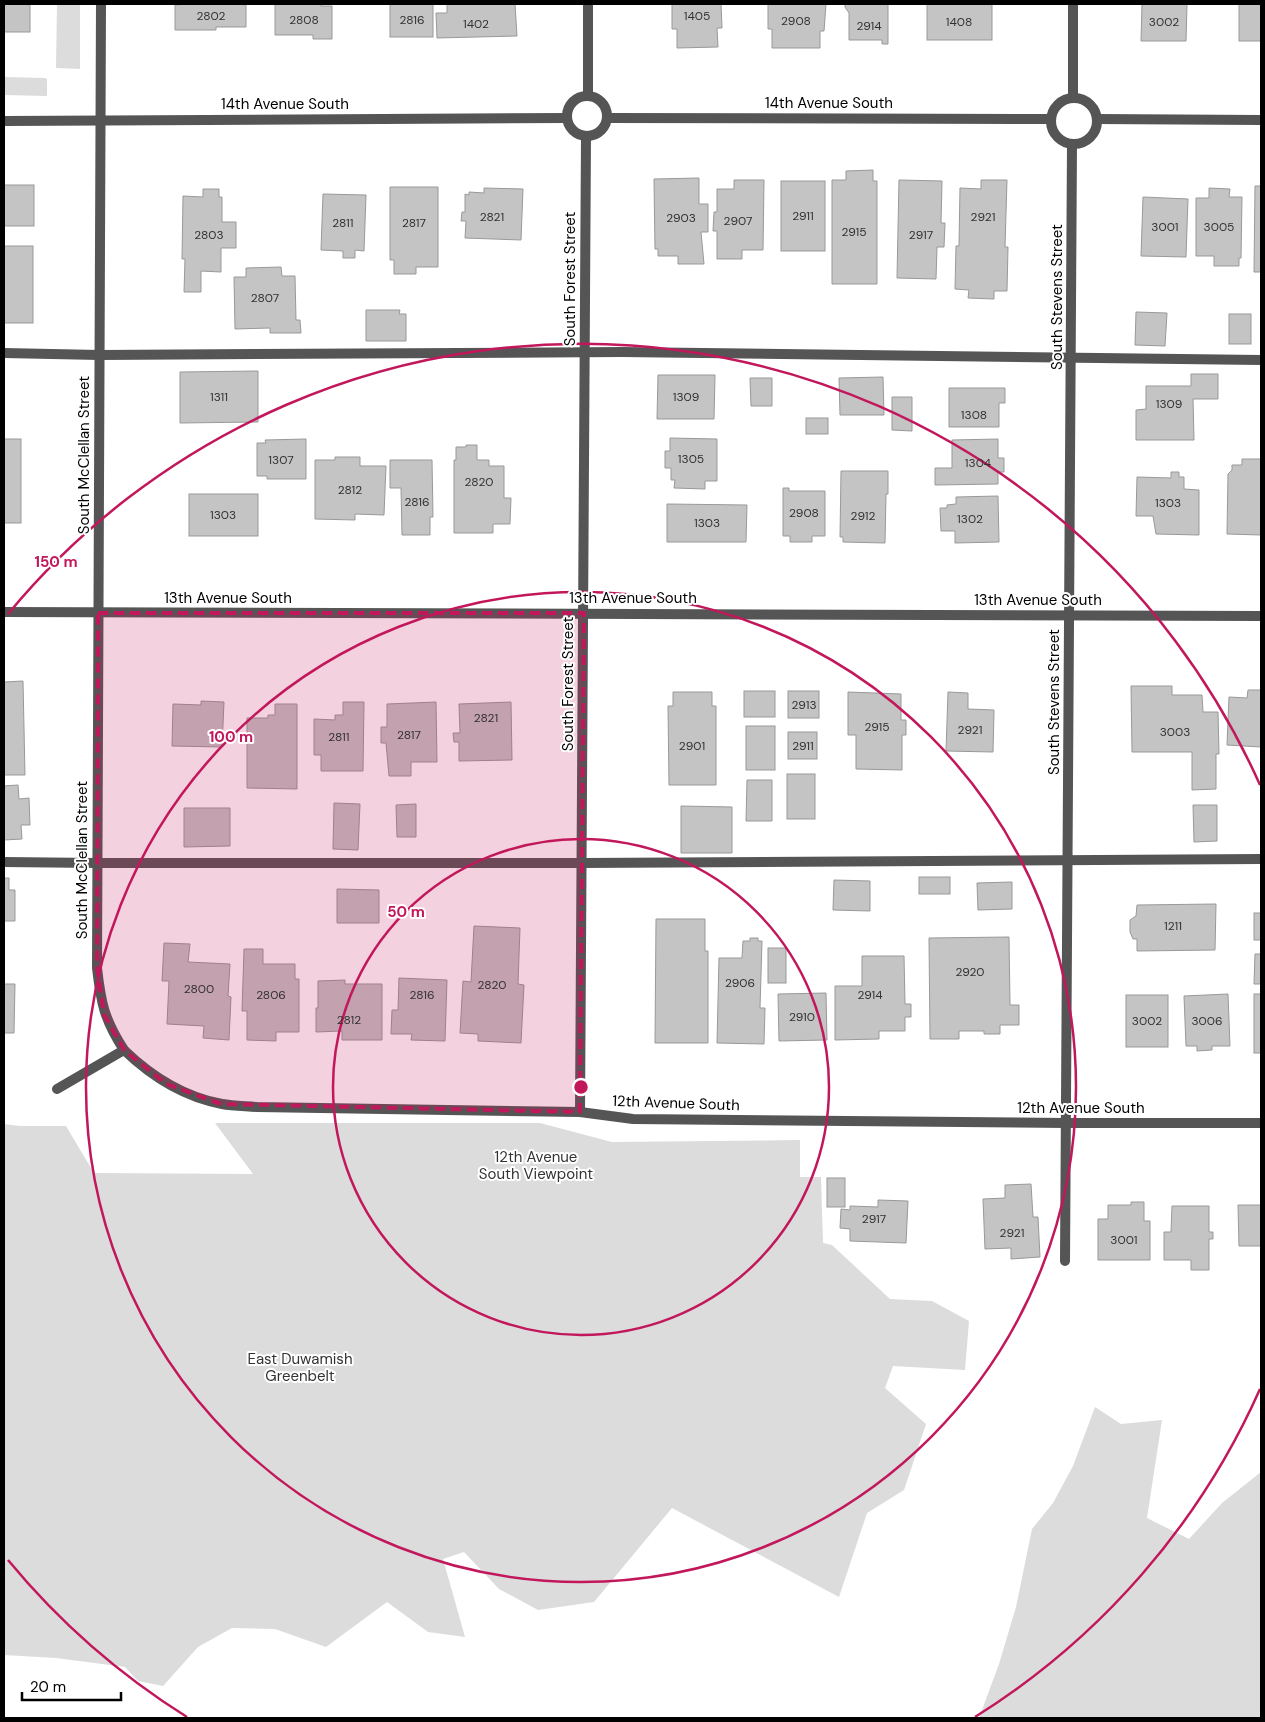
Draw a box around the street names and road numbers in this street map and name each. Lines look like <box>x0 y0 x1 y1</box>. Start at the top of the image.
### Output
street label: 14th Avenue South <box>765 93 893 113</box>
street label: 14th Avenue South <box>221 94 349 114</box>
street label: South Forest Street <box>560 212 580 346</box>
street label: South Stevens Street <box>1047 224 1067 370</box>
street label: South McClellan Street <box>74 376 94 534</box>
street label: 13th Avenue South <box>164 588 292 608</box>
street label: 13th Avenue South <box>569 588 697 608</box>
street label: 13th Avenue South <box>974 590 1102 610</box>
street label: South Forest Street <box>558 617 578 751</box>
street label: South Stevens Street <box>1044 629 1064 775</box>
street label: South McClellan Street <box>72 781 92 939</box>
street label: 12th Avenue South <box>612 1091 740 1115</box>
street label: 12th Avenue South <box>1017 1098 1145 1118</box>

